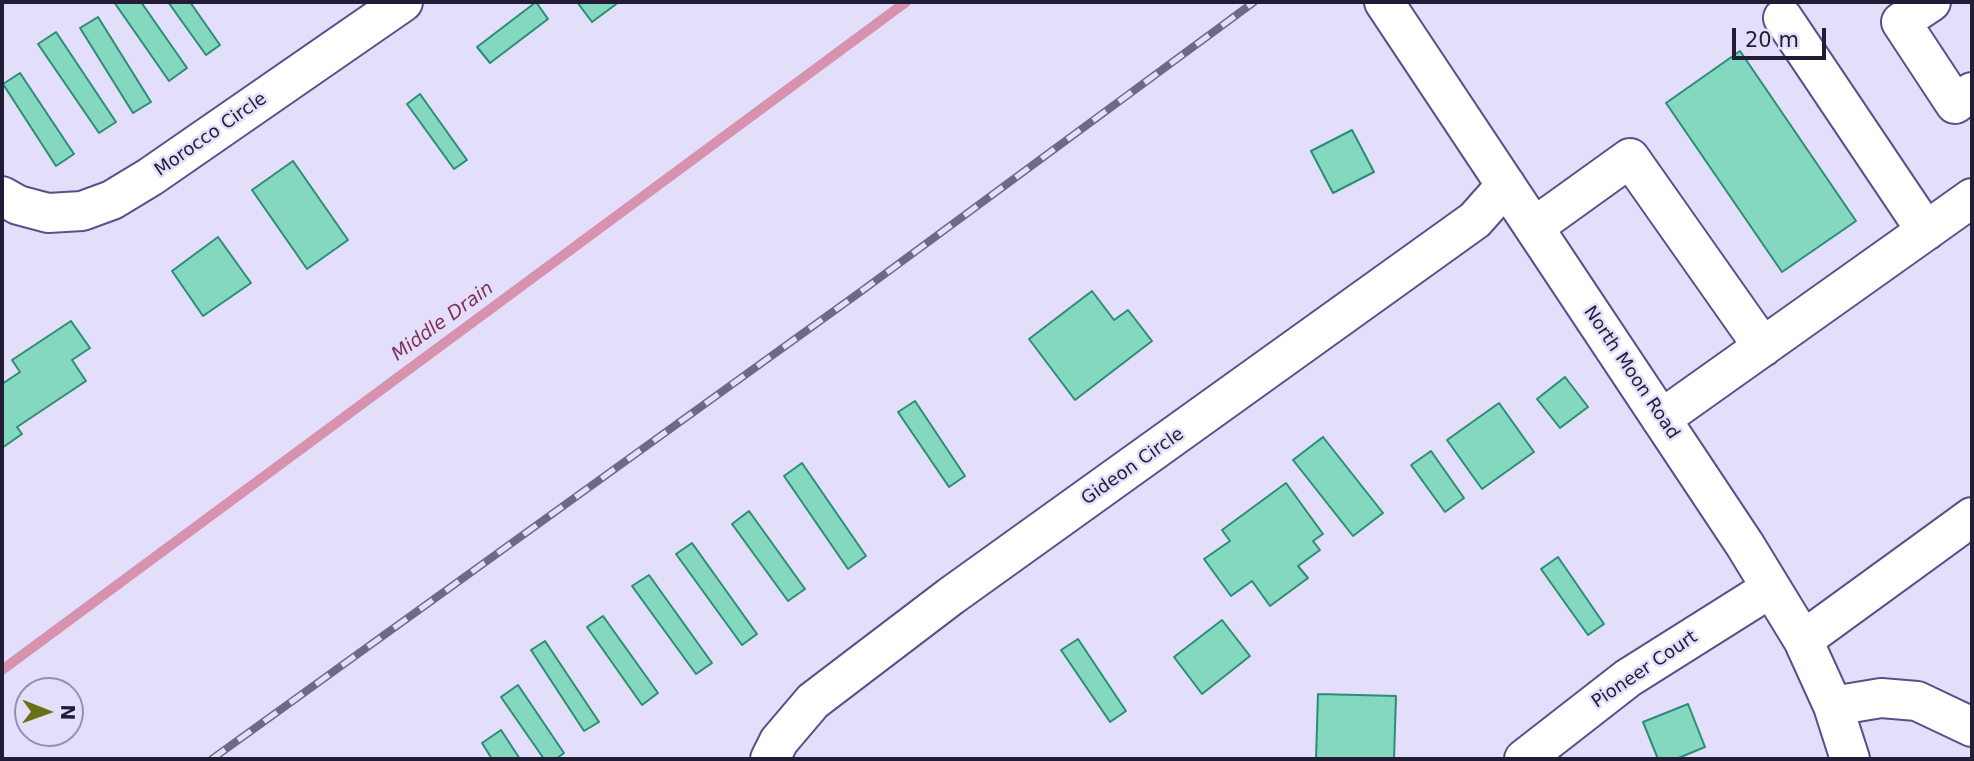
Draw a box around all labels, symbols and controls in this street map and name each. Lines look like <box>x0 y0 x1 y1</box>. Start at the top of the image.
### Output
scale bar <box>1736 14 1830 58</box>
text: 20 m <box>1745 28 1799 52</box>
street label: Morocco Circle <box>151 88 271 182</box>
water label: Middle Drain <box>388 277 498 367</box>
street label: North Moon Road <box>1578 302 1684 444</box>
street label: Gideon Circle <box>1078 424 1188 510</box>
street label: Pioneer Court <box>1588 627 1702 713</box>
north arrow <box>14 677 84 747</box>
text: N <box>57 704 79 720</box>

